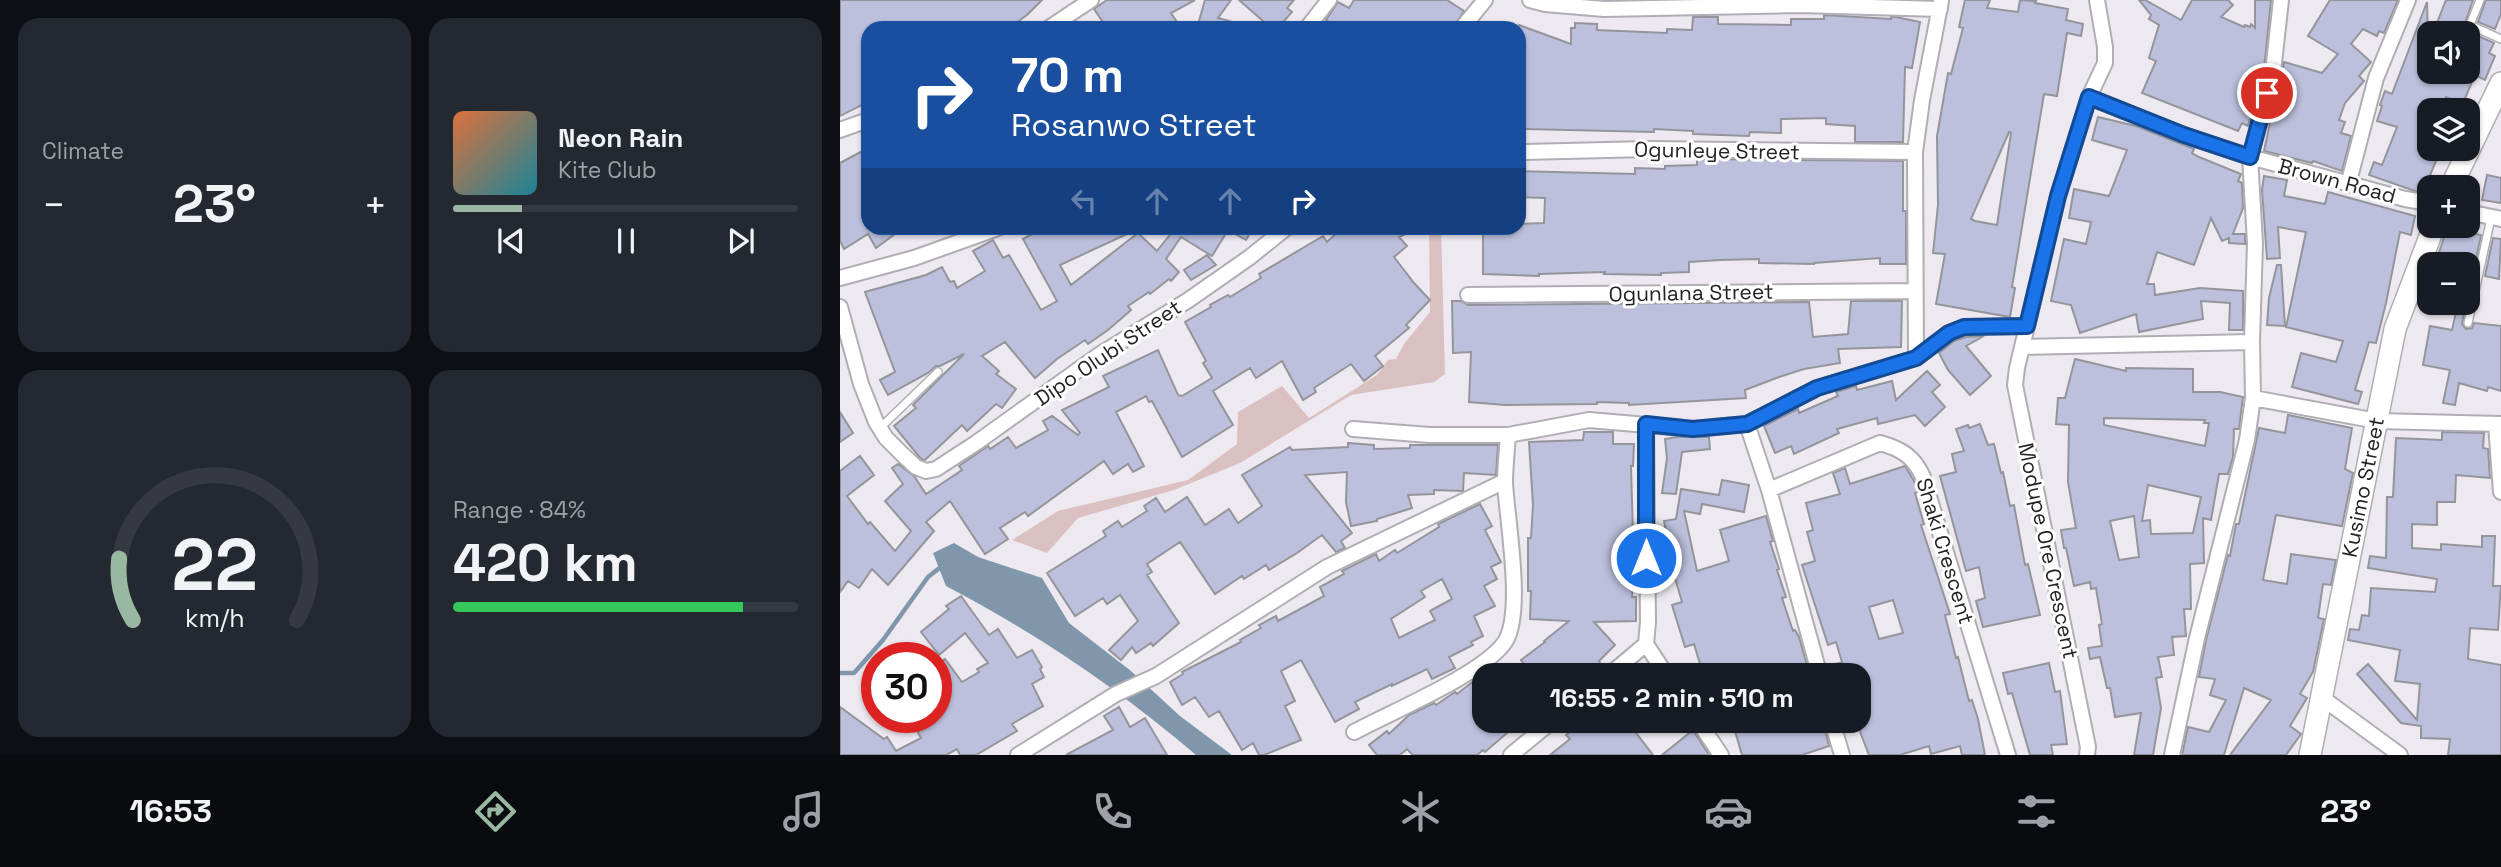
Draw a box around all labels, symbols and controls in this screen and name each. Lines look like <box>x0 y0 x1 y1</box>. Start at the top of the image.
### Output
map controls <box>2417 21 2480 315</box>
button: sound <box>2417 21 2480 84</box>
text: 70 m <box>1011 44 1124 106</box>
icon: right <box>896 49 987 140</box>
pin <box>2237 63 2297 123</box>
icon: arrive <box>2248 74 2286 112</box>
button: layers <box>2417 98 2480 161</box>
text: Rosanwo Street <box>1011 105 1257 145</box>
text: Neon Rain <box>558 121 683 155</box>
text: Climate <box>42 136 124 166</box>
street label: Ogunleye Street <box>1634 136 1800 165</box>
street label: Brown Road <box>2275 152 2399 209</box>
text: Kite Club <box>558 155 657 185</box>
text: 23° <box>173 171 256 237</box>
button: + <box>2417 175 2480 238</box>
text: − <box>42 181 66 229</box>
text: + <box>363 181 387 229</box>
icon: left <box>1065 182 1103 220</box>
icon: ahead <box>1138 182 1176 220</box>
icon: ahead <box>1211 182 1249 220</box>
icon: right <box>1284 182 1322 220</box>
icon: previous <box>492 222 530 260</box>
icon: pause <box>607 222 645 260</box>
icon: next <box>722 222 760 260</box>
button: − <box>2417 252 2480 315</box>
street label: Ogunlana Street <box>1608 278 1774 307</box>
street label: Dipo Olubi Street <box>1029 294 1186 412</box>
street label: Kusimo Street <box>2336 415 2390 560</box>
street label: Modupe Ore Crescent <box>2012 440 2085 661</box>
street label: Shaki Crescent <box>1910 475 1981 627</box>
text: Range · 84% <box>453 495 586 525</box>
text: 22 <box>171 518 258 611</box>
position arrow <box>1609 521 1683 595</box>
text: 420 km <box>453 530 638 596</box>
text: km/h <box>185 601 244 633</box>
speed limit sign: 30 <box>861 642 952 733</box>
text: 16:55 · 2 min · 510 m <box>1549 681 1794 715</box>
icon: directions <box>471 787 520 836</box>
icon: music <box>779 787 828 836</box>
icon: phone <box>1088 787 1137 836</box>
icon: climate <box>1396 787 1445 836</box>
icon: car <box>1704 787 1753 836</box>
icon: filters <box>2012 787 2061 836</box>
text: 16:53 <box>130 791 212 831</box>
text: 23° <box>2320 791 2371 831</box>

